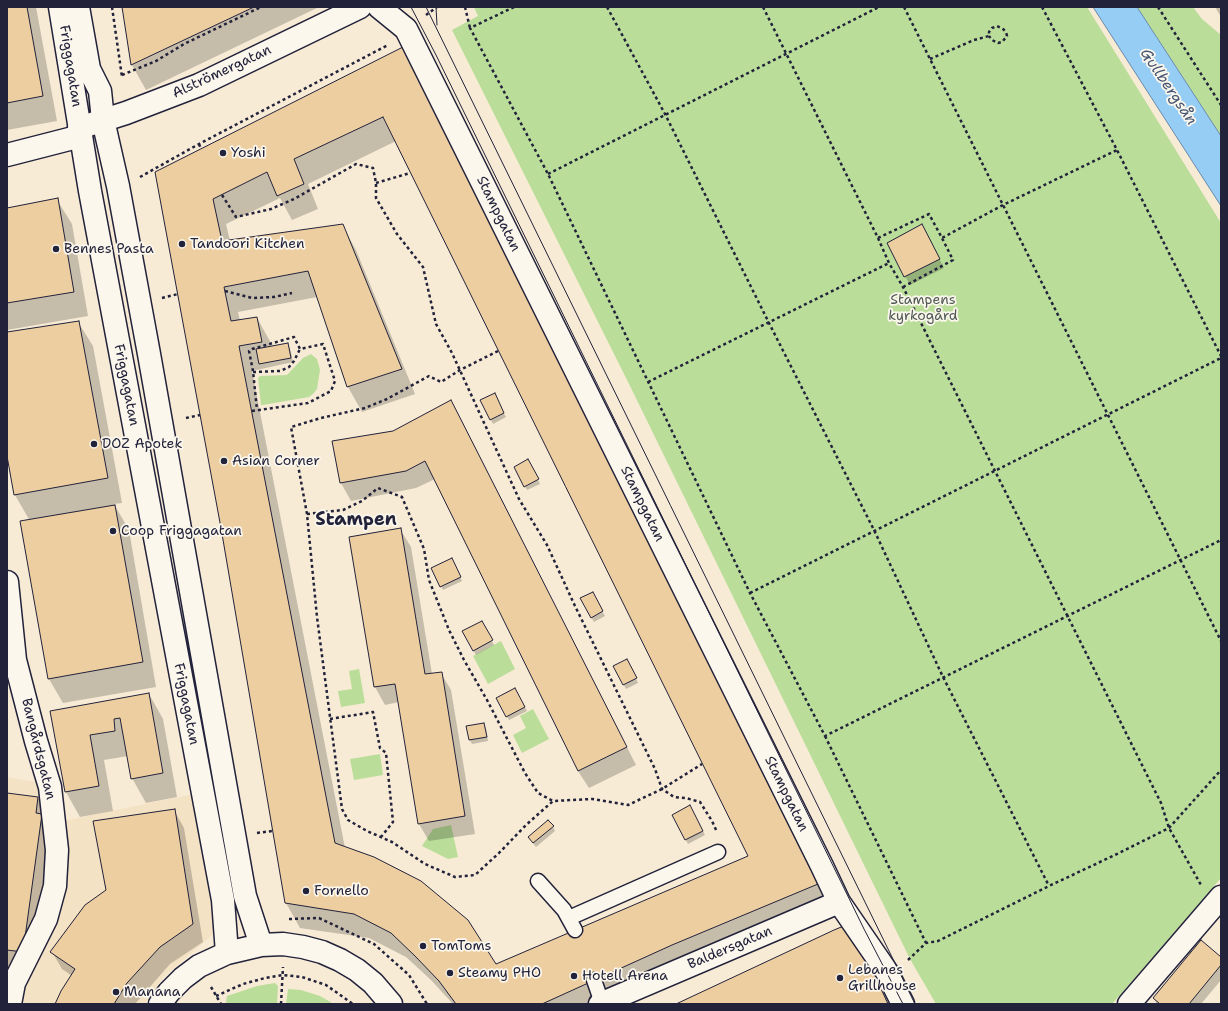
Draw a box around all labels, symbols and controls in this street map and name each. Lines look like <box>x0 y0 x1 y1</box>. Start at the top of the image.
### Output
street label: Friggagatan <box>55 24 85 108</box>
street label: Alströmergatan <box>170 42 274 102</box>
water label: Gullbergsån <box>1136 45 1200 129</box>
place label: Yoshi <box>231 145 266 161</box>
marker: Yoshi <box>218 148 228 158</box>
street label: Stampgatan <box>472 173 524 255</box>
place label: Tandoori Kitchen <box>190 236 305 252</box>
marker: Tandoori Kitchen <box>177 239 187 249</box>
place label: Bennes Pasta <box>64 241 154 257</box>
marker: Bennes Pasta <box>51 244 61 254</box>
park label: Stampens kyrkogård <box>888 292 958 324</box>
street label: Friggagatan <box>110 343 142 427</box>
place label: DOZ Apotek <box>102 436 182 452</box>
marker: DOZ Apotek <box>89 439 99 449</box>
place label: Asian Corner <box>232 453 320 469</box>
marker: Asian Corner <box>219 456 229 466</box>
street label: Stampgatan <box>616 463 668 545</box>
district label: Stampen <box>315 509 397 531</box>
place label: Coop Friggagatan <box>121 523 242 539</box>
marker: Coop Friggagatan <box>108 526 118 536</box>
street label: Friggagatan <box>170 662 202 746</box>
street label: Bangårdsgatan <box>17 697 59 801</box>
street label: Stampgatan <box>760 753 812 835</box>
place label: Fornello <box>314 883 369 899</box>
marker: Fornello <box>301 886 311 896</box>
street label: Baldersgatan <box>685 923 775 973</box>
place label: TomToms <box>431 938 491 954</box>
marker: TomToms <box>418 941 428 951</box>
place label: Lebanes Grillhouse <box>848 962 917 994</box>
place label: Steamy PHO <box>458 965 541 981</box>
marker: Steamy PHO <box>445 968 455 978</box>
place label: Hotell Arena <box>582 968 668 984</box>
marker: Hotell Arena <box>569 971 579 981</box>
marker: Lebanes Grillhouse <box>835 973 845 983</box>
place label: Manana <box>124 984 181 1000</box>
marker: Manana <box>111 987 121 997</box>

